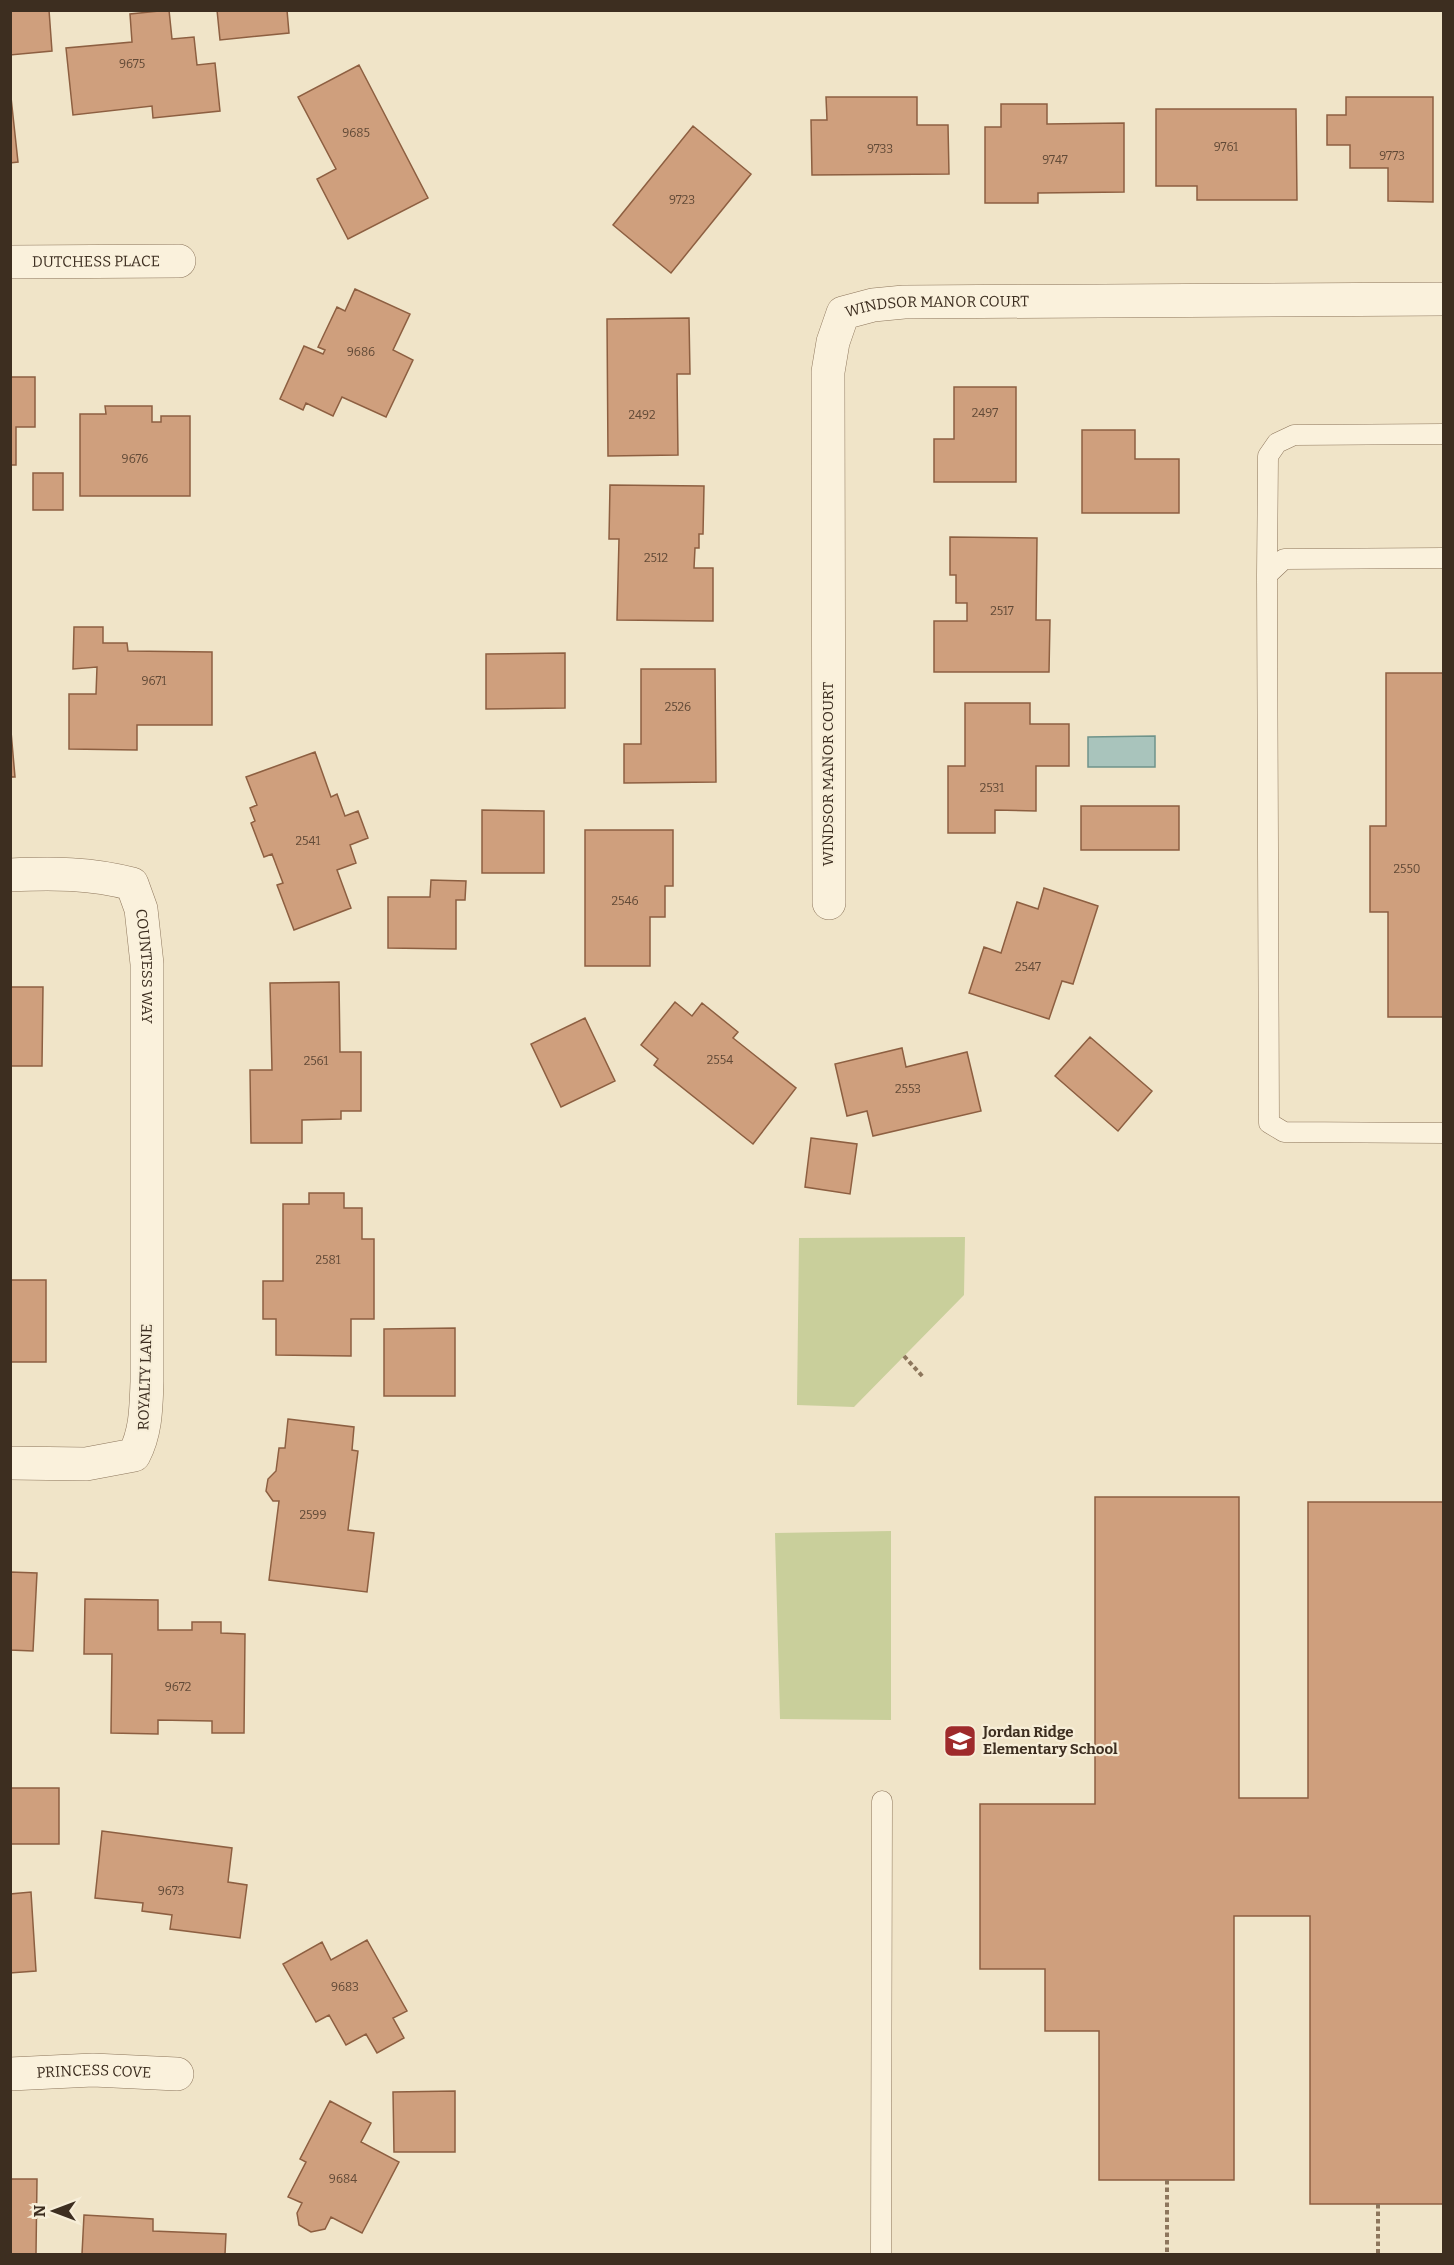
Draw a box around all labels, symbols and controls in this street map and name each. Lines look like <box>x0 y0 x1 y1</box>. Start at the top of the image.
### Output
house number: 9675 <box>119 57 145 71</box>
house number: 9685 <box>342 126 370 140</box>
house number: 9761 <box>1214 140 1238 154</box>
house number: 9733 <box>867 142 893 156</box>
house number: 9773 <box>1379 149 1405 163</box>
house number: 9747 <box>1042 153 1068 167</box>
house number: 9723 <box>669 193 695 207</box>
street label: DUTCHESS PLACE <box>32 252 160 271</box>
street label: WINDSOR MANOR COURT <box>843 292 1029 321</box>
house number: 9686 <box>347 345 375 359</box>
house number: 2497 <box>972 406 998 420</box>
house number: 2492 <box>628 408 656 422</box>
house number: 9676 <box>122 452 148 466</box>
house number: 2512 <box>644 551 668 565</box>
house number: 2517 <box>990 604 1014 618</box>
house number: 9671 <box>142 674 167 688</box>
street label: WINDSOR MANOR COURT <box>819 681 837 866</box>
house number: 2526 <box>665 700 691 714</box>
house number: 2531 <box>980 781 1004 795</box>
house number: 2541 <box>296 834 321 848</box>
house number: 2550 <box>1393 862 1421 876</box>
house number: 2546 <box>612 894 639 908</box>
street label: COUNTESS WAY <box>132 908 156 1024</box>
house number: 2547 <box>1015 960 1041 974</box>
house number: 2554 <box>707 1053 733 1067</box>
house number: 2561 <box>304 1054 328 1068</box>
house number: 2553 <box>895 1082 921 1096</box>
house number: 2581 <box>315 1253 341 1267</box>
street label: ROYALTY LANE <box>134 1323 156 1431</box>
house number: 2599 <box>300 1508 326 1522</box>
house number: 9672 <box>165 1680 191 1694</box>
school or university icon: Jordan Ridge Elementary School <box>942 1723 978 1759</box>
place label: Jordan Ridge Elementary School <box>982 1723 1118 1758</box>
house number: 9673 <box>158 1884 184 1898</box>
house number: 9683 <box>331 1980 359 1994</box>
street label: PRINCESS COVE <box>36 2061 152 2082</box>
house number: 9684 <box>329 2172 357 2186</box>
north arrow <box>24 2181 84 2241</box>
text: N <box>30 2205 49 2217</box>

